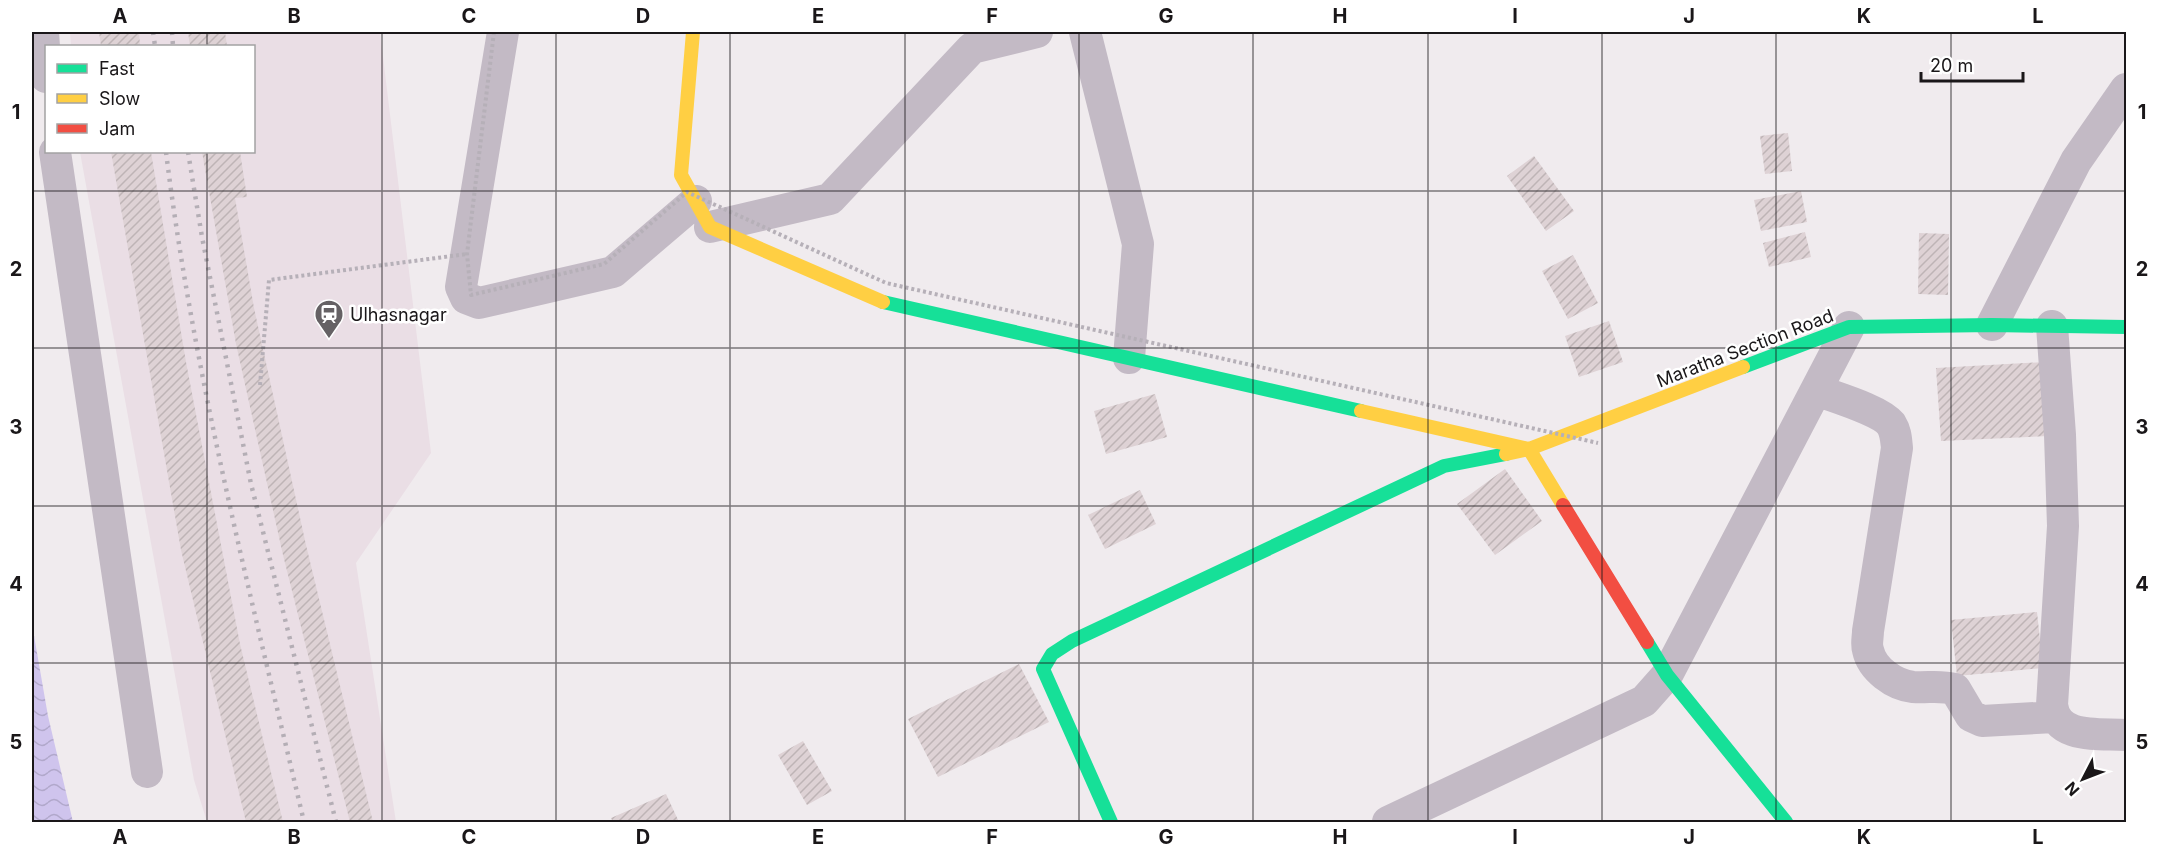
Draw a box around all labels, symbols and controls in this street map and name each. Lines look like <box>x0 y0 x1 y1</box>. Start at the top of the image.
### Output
text: A <box>113 4 128 28</box>
text: B <box>287 4 301 28</box>
text: C <box>462 4 476 28</box>
text: D <box>636 4 650 28</box>
text: E <box>812 4 824 28</box>
text: F <box>986 4 998 28</box>
text: G <box>1158 4 1174 28</box>
text: H <box>1333 4 1347 28</box>
text: I <box>1512 4 1518 28</box>
text: J <box>1683 4 1695 28</box>
text: K <box>1857 4 1871 28</box>
text: L <box>2032 4 2044 28</box>
legend <box>45 45 255 153</box>
scale bar <box>1921 45 2023 83</box>
text: 20 m <box>1930 55 1973 76</box>
text: Fast <box>99 58 135 79</box>
text: Slow <box>99 88 140 109</box>
text: 1 <box>12 100 20 124</box>
text: 1 <box>2138 100 2146 124</box>
text: Jam <box>99 118 135 139</box>
text: 2 <box>10 257 22 281</box>
text: 2 <box>2136 257 2148 281</box>
station icon: Ulhasnagar <box>313 298 345 340</box>
place label: Ulhasnagar <box>350 304 447 325</box>
street label: Maratha Section Road <box>1654 305 1836 391</box>
text: 3 <box>10 415 22 439</box>
text: 3 <box>2136 415 2148 439</box>
text: 4 <box>9 572 23 596</box>
text: 4 <box>2135 572 2149 596</box>
text: 5 <box>10 730 22 754</box>
text: 5 <box>2136 730 2148 754</box>
north arrow <box>2053 749 2113 809</box>
text: N <box>2060 778 2083 800</box>
text: A <box>113 825 128 849</box>
text: B <box>287 825 301 849</box>
text: C <box>462 825 476 849</box>
text: D <box>636 825 650 849</box>
text: E <box>812 825 824 849</box>
text: F <box>986 825 998 849</box>
text: G <box>1158 825 1174 849</box>
text: H <box>1333 825 1347 849</box>
text: I <box>1512 825 1518 849</box>
text: J <box>1683 825 1695 849</box>
text: K <box>1857 825 1871 849</box>
text: L <box>2032 825 2044 849</box>

